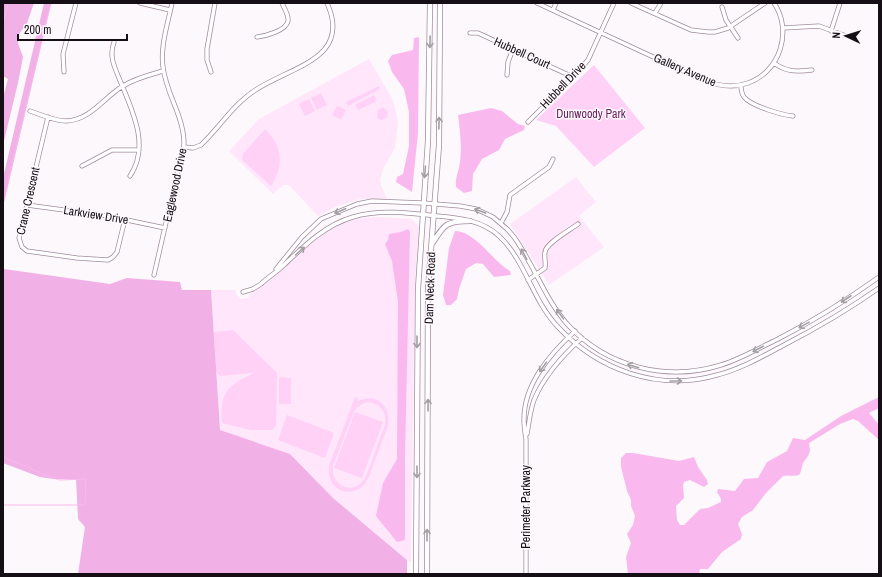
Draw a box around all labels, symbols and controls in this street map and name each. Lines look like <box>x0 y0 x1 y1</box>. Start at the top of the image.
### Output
scale bar <box>18 16 127 42</box>
north arrow <box>826 16 866 56</box>
text: 200 m <box>24 22 51 38</box>
text: N <box>829 32 843 39</box>
street label: Hubbell Court <box>491 33 553 73</box>
one-way arrow <box>426 35 433 48</box>
street label: Gallery Avenue <box>651 50 719 90</box>
street label: Hubbell Drive <box>537 58 589 112</box>
park label: Dunwoody Park <box>556 106 626 122</box>
one-way arrow <box>436 117 443 130</box>
street label: Eaglewood Drive <box>159 147 191 223</box>
street label: Crane Crescent <box>12 165 44 236</box>
one-way arrow <box>422 165 429 178</box>
street label: Larkview Drive <box>62 202 130 228</box>
one-way arrow <box>474 206 486 214</box>
one-way arrow <box>334 207 346 215</box>
one-way arrow <box>294 246 305 255</box>
one-way arrow <box>519 248 527 260</box>
street label: Dam Neck Road <box>421 252 439 324</box>
one-way arrow <box>840 296 852 304</box>
one-way arrow <box>556 309 564 320</box>
one-way arrow <box>798 322 810 330</box>
one-way arrow <box>413 335 421 348</box>
one-way arrow <box>752 346 764 353</box>
one-way arrow <box>539 361 547 372</box>
one-way arrow <box>627 362 640 369</box>
one-way arrow <box>669 377 682 385</box>
one-way arrow <box>424 399 432 412</box>
one-way arrow <box>413 465 421 478</box>
street label: Perimeter Parkway <box>518 465 534 549</box>
one-way arrow <box>423 529 431 542</box>

